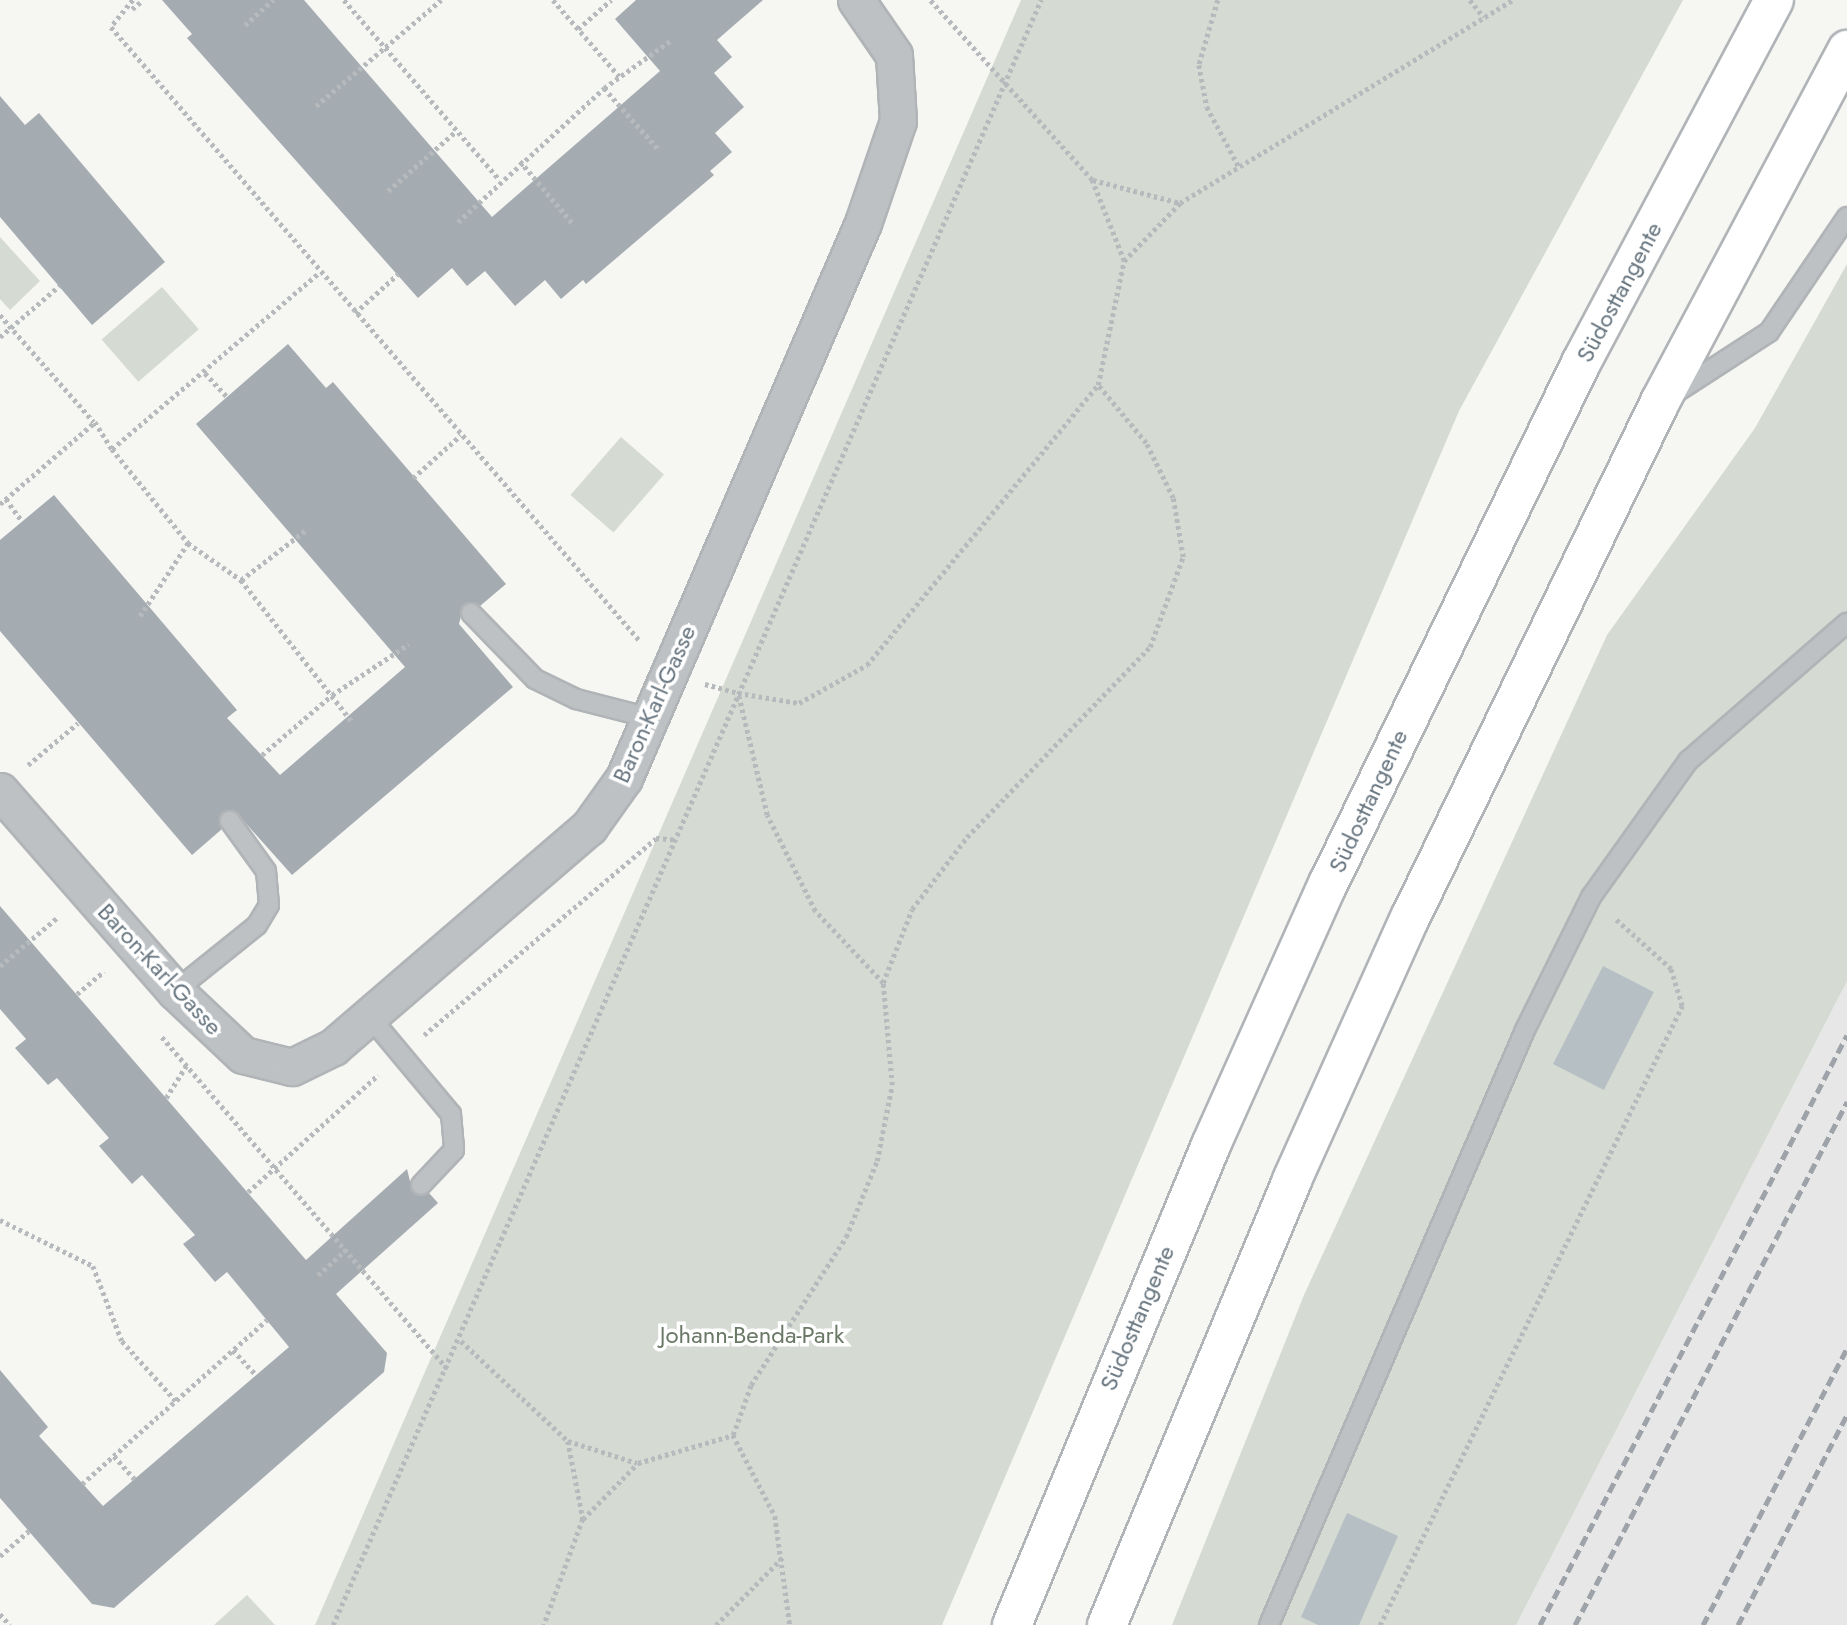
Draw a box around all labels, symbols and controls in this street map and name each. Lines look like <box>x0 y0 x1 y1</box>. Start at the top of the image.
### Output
street label: Südosttangente <box>1570 217 1668 367</box>
street label: Baron-Karl-Gasse <box>606 621 702 787</box>
street label: Südosttangente <box>1322 725 1414 877</box>
street label: Baron-Karl-Gasse <box>92 897 228 1041</box>
street label: Südosttangente <box>1094 1241 1180 1395</box>
park label: Johann-Benda-Park <box>660 1321 844 1349</box>

